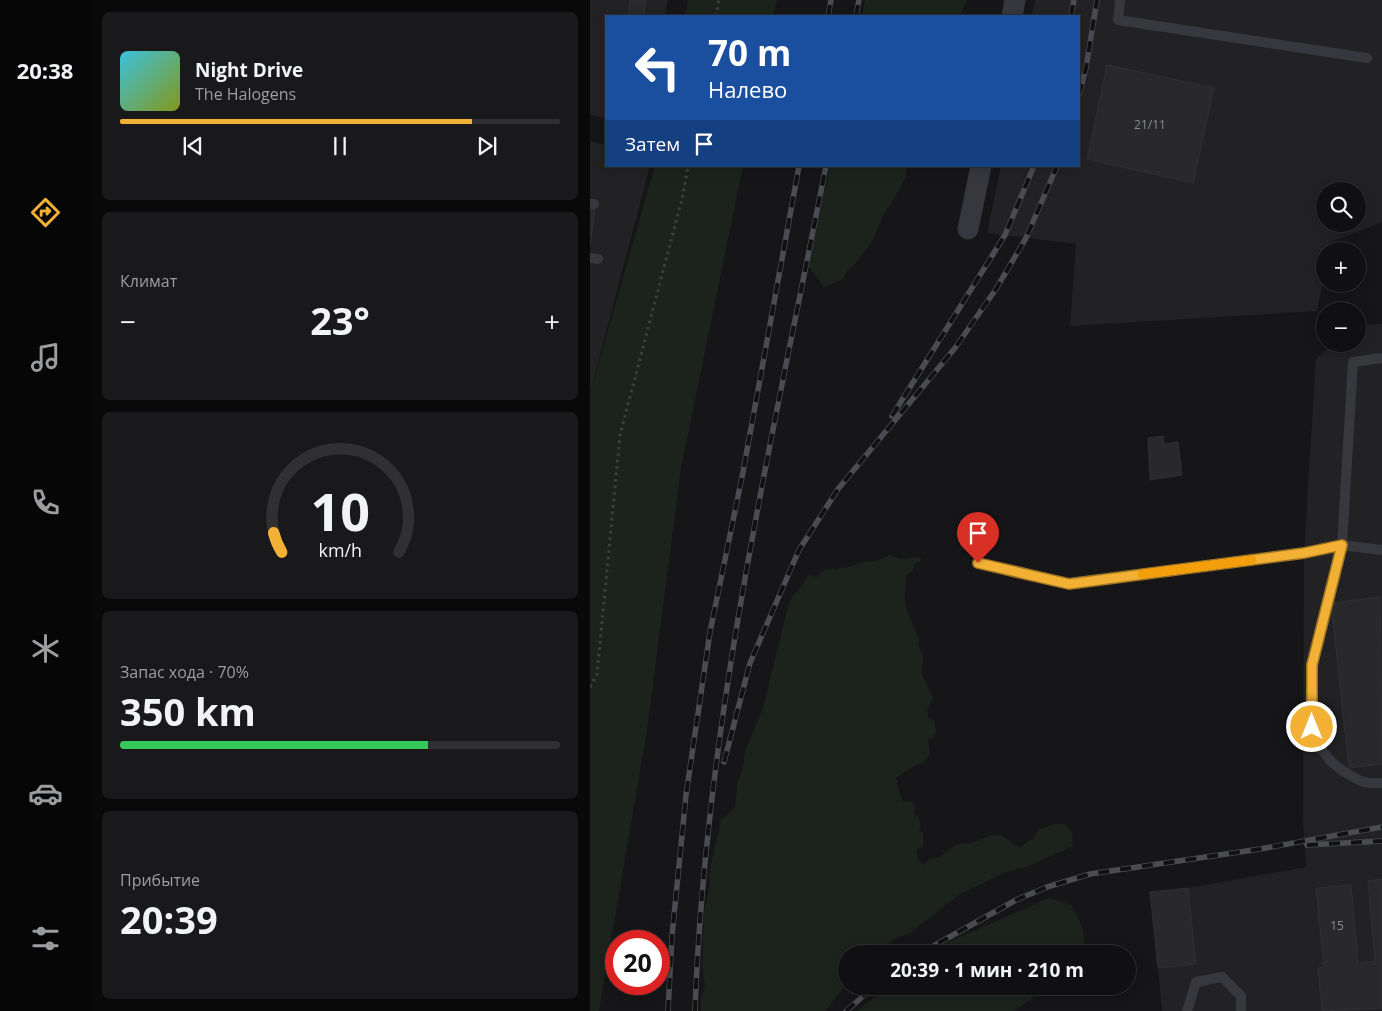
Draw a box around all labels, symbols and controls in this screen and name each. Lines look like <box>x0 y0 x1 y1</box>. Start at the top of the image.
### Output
text: 70 m <box>708 29 791 76</box>
icon: left <box>625 35 690 100</box>
text: 20:38 <box>17 55 73 85</box>
text: Night Drive <box>195 57 303 83</box>
text: Налево <box>708 74 787 104</box>
text: The Halogens <box>195 83 296 105</box>
house number: 21/11 <box>1134 116 1166 133</box>
icon: arrive <box>690 130 718 158</box>
text: Затем <box>625 131 680 157</box>
icon: previous <box>179 132 207 160</box>
icon: pause <box>326 132 354 160</box>
icon: next <box>473 132 501 160</box>
map controls <box>1316 182 1366 352</box>
button: search <box>1316 182 1366 232</box>
icon: directions <box>28 195 63 230</box>
button: + <box>1316 242 1366 292</box>
text: Климат <box>120 270 177 292</box>
text: 23° <box>310 294 370 346</box>
text: − <box>120 302 136 340</box>
text: + <box>544 302 560 340</box>
button: − <box>1316 302 1366 352</box>
icon: music <box>28 340 63 375</box>
text: 10 <box>310 475 370 546</box>
icon: phone <box>28 485 63 520</box>
pin <box>957 512 999 563</box>
icon: arrive <box>964 519 992 547</box>
text: km/h <box>318 538 362 562</box>
icon: climate <box>28 631 63 666</box>
text: Запас хода · 70% <box>120 661 249 683</box>
text: 350 km <box>120 685 256 737</box>
position arrow <box>1285 700 1337 752</box>
icon: car <box>28 776 63 811</box>
text: Прибытие <box>120 869 200 891</box>
text: 20:39 <box>120 893 218 945</box>
house number: 15 <box>1330 917 1344 934</box>
icon: filters <box>28 921 63 956</box>
speed limit sign: 20 <box>605 930 670 995</box>
text: 20:39 · 1 мин · 210 m <box>890 957 1084 983</box>

